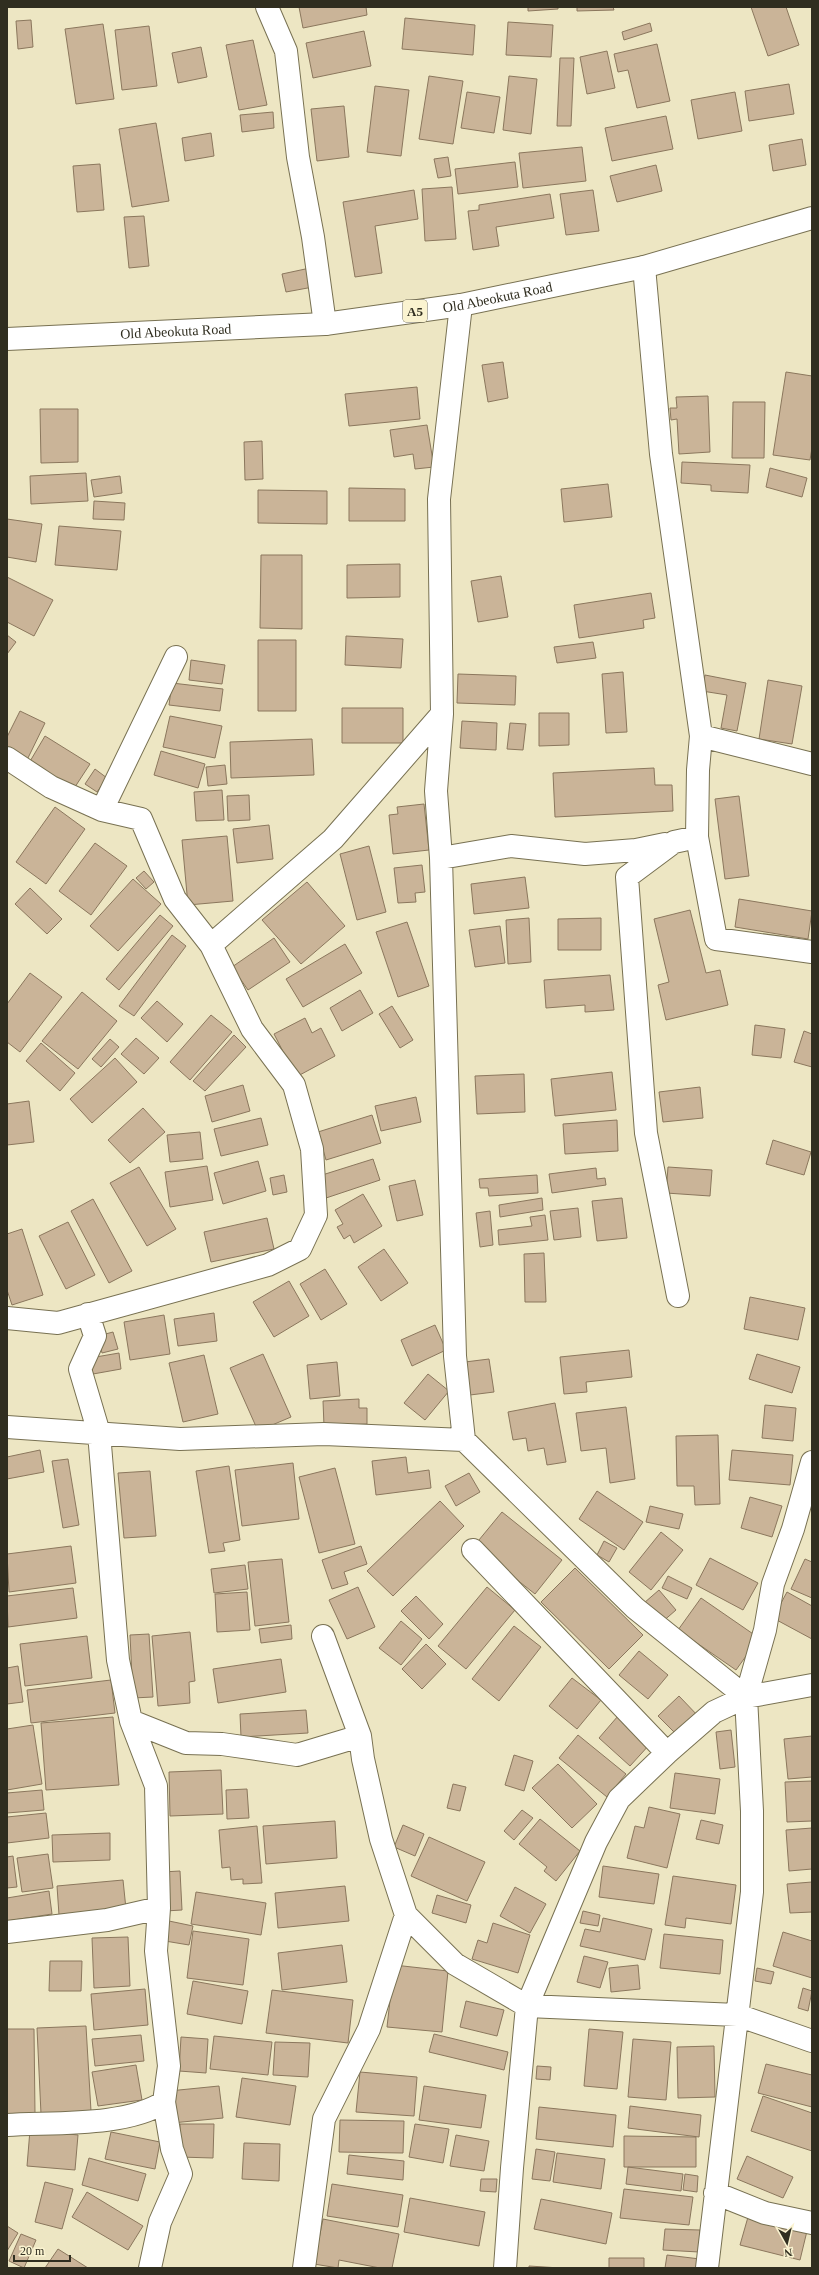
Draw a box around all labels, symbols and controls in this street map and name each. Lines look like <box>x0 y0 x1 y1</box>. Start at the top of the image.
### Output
street label: Old Abeokuta Road <box>442 279 554 315</box>
road number: A5 <box>403 300 427 322</box>
street label: Old Abeokuta Road <box>120 321 232 341</box>
north arrow <box>767 2223 807 2263</box>
scale bar <box>14 2237 70 2263</box>
text: 20 m <box>20 2244 45 2258</box>
text: N <box>784 2246 793 2259</box>

